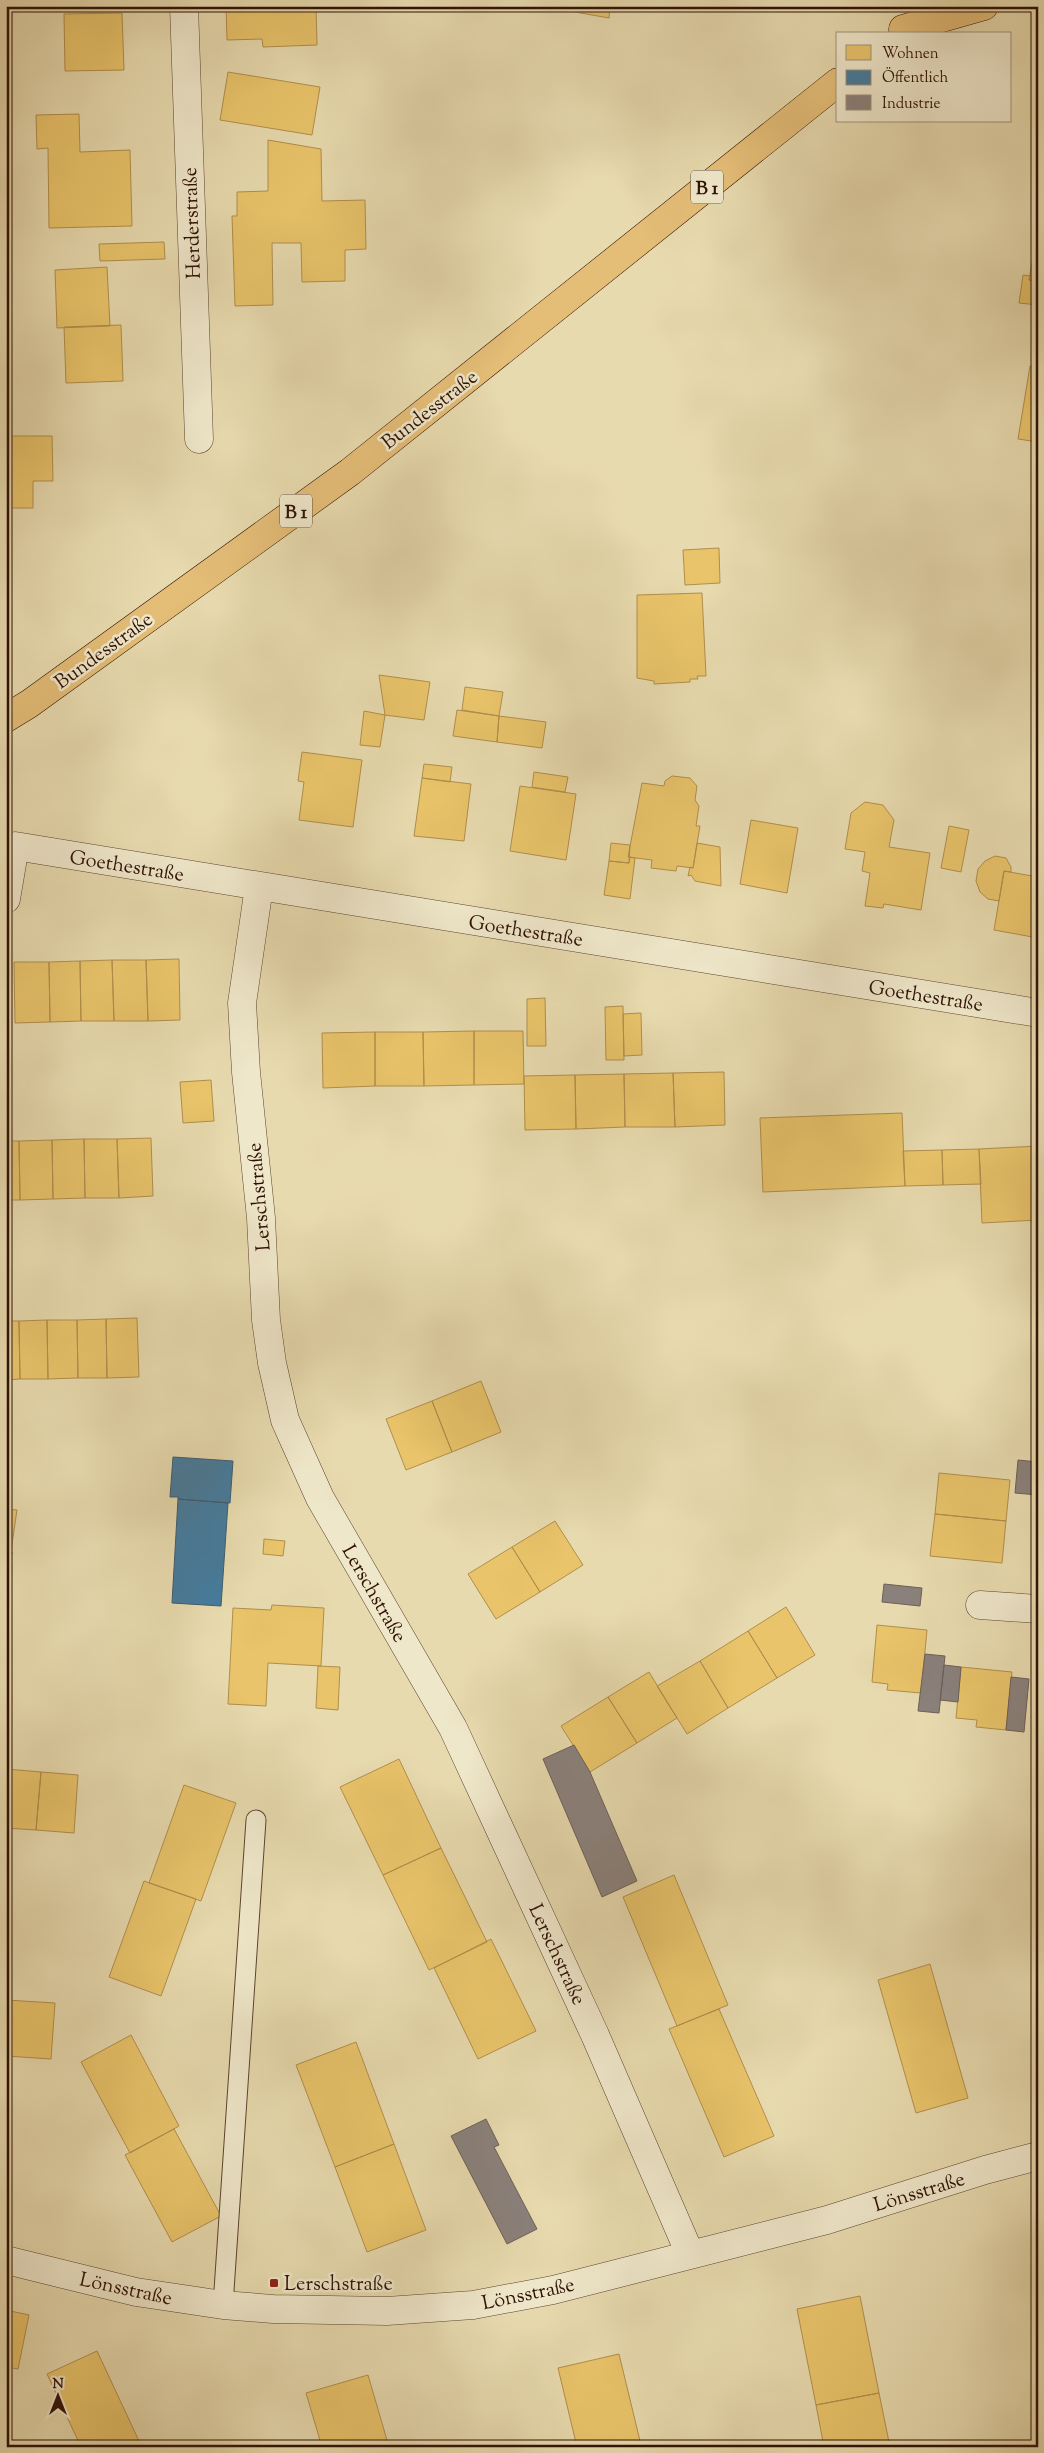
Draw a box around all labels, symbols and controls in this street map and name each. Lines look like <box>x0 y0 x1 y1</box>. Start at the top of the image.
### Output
legend <box>836 32 1012 122</box>
text: Wohnen <box>882 44 939 65</box>
text: Öffentlich <box>882 67 949 89</box>
text: Industrie <box>882 94 940 115</box>
street label: Herderstraße <box>177 167 210 279</box>
road number: B 1 <box>691 170 723 203</box>
street label: Bundesstraße <box>376 364 485 458</box>
road number: B 1 <box>280 494 312 528</box>
street label: Bundesstraße <box>49 606 160 698</box>
street label: Goethestraße <box>67 844 186 891</box>
street label: Goethestraße <box>466 909 585 956</box>
street label: Goethestraße <box>866 974 985 1021</box>
street label: Lerschstraße <box>241 1141 280 1252</box>
street label: Lerschstraße <box>333 1540 413 1649</box>
street label: Lerschstraße <box>520 1900 592 2010</box>
street label: Lönsstraße <box>871 2166 969 2221</box>
street label: Lönsstraße <box>77 2266 174 2314</box>
place label: Lerschstraße <box>284 2271 393 2300</box>
street label: Lönsstraße <box>480 2271 577 2319</box>
marker: Lerschstraße <box>268 2277 280 2289</box>
north arrow <box>32 2370 82 2420</box>
text: N <box>52 2375 64 2395</box>

